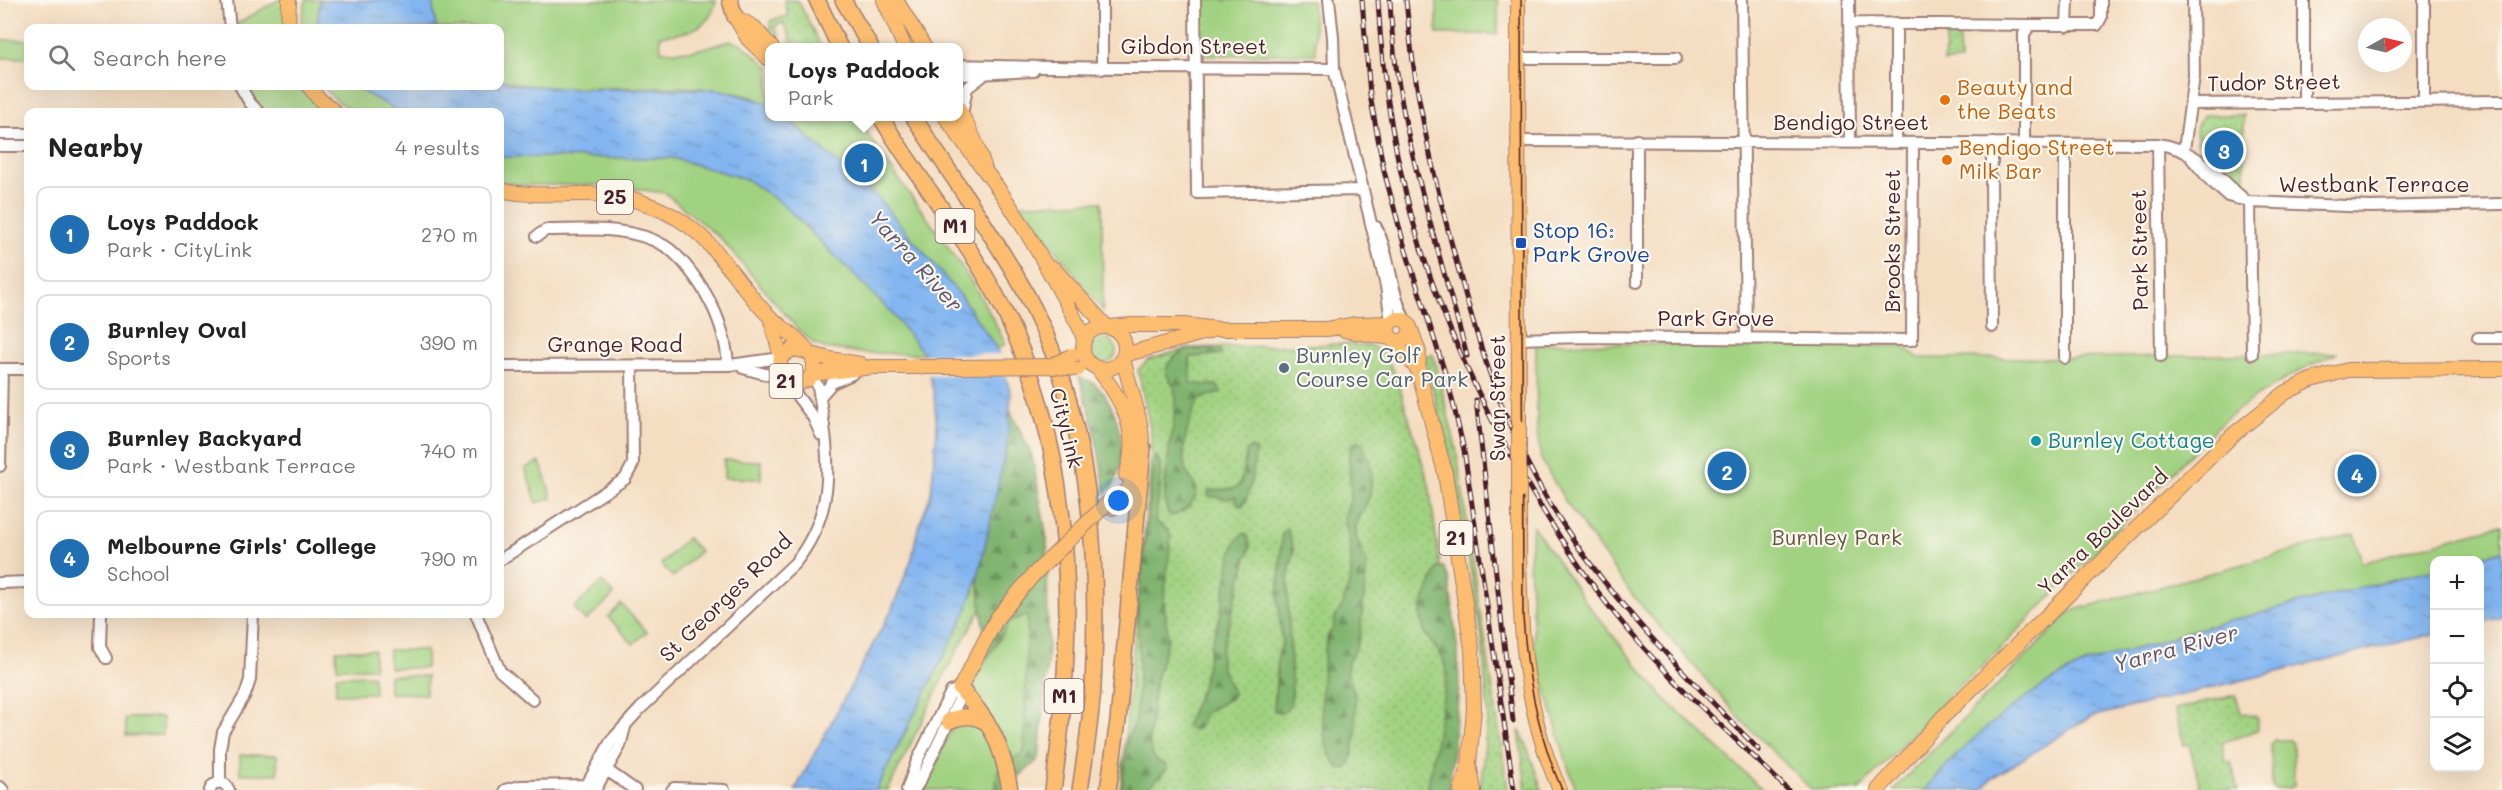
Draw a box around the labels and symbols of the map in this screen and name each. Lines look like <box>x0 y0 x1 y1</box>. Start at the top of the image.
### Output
north arrow <box>2358 18 2412 72</box>
street label: Gibdon Street <box>1121 32 1267 59</box>
street label: Tudor Street <box>2207 67 2341 96</box>
place label: Beauty and the Beats <box>1957 73 2073 124</box>
marker: Beauty and the Beats <box>1938 93 1952 107</box>
street label: Bendigo Street <box>1773 108 1929 135</box>
pin: 3 <box>2204 128 2244 172</box>
place label: Bendigo Street Milk Bar <box>1959 133 2115 184</box>
pin: 1 <box>844 140 884 186</box>
marker: Bendigo Street Milk Bar <box>1940 153 1954 167</box>
street label: Brooks Street <box>1878 169 1905 313</box>
street label: Westbank Terrace <box>2278 170 2470 197</box>
road number: 25 <box>597 180 633 214</box>
street label: Park Street <box>2124 189 2153 311</box>
water label: Yarra River <box>863 203 970 318</box>
road number: M1 <box>936 209 974 243</box>
place label: Stop 16: Park Grove <box>1533 216 1650 267</box>
marker: Stop 16: Park Grove <box>1514 236 1528 250</box>
street label: Park Grove <box>1658 304 1775 331</box>
street label: Grange Road <box>547 330 683 357</box>
street label: Swan Street <box>1483 335 1510 461</box>
place label: Burnley Golf Course Car Park <box>1296 341 1468 392</box>
marker: Burnley Golf Course Car Park <box>1277 361 1291 375</box>
road number: 21 <box>770 364 802 398</box>
street label: CityLink <box>1044 385 1090 471</box>
place label: Burnley Cottage <box>2048 426 2215 453</box>
marker: Burnley Cottage <box>2029 434 2043 448</box>
pin: 2 <box>1708 448 1746 494</box>
pin: 4 <box>2338 452 2376 496</box>
street label: Yarra Boulevard <box>2031 462 2173 600</box>
your location <box>1104 486 1133 515</box>
road number: 21 <box>1440 521 1472 555</box>
park label: Burnley Park <box>1772 523 1902 550</box>
street label: St Georges Road <box>653 527 797 667</box>
water label: Yarra River <box>2110 617 2241 678</box>
road number: M1 <box>1044 679 1084 713</box>

